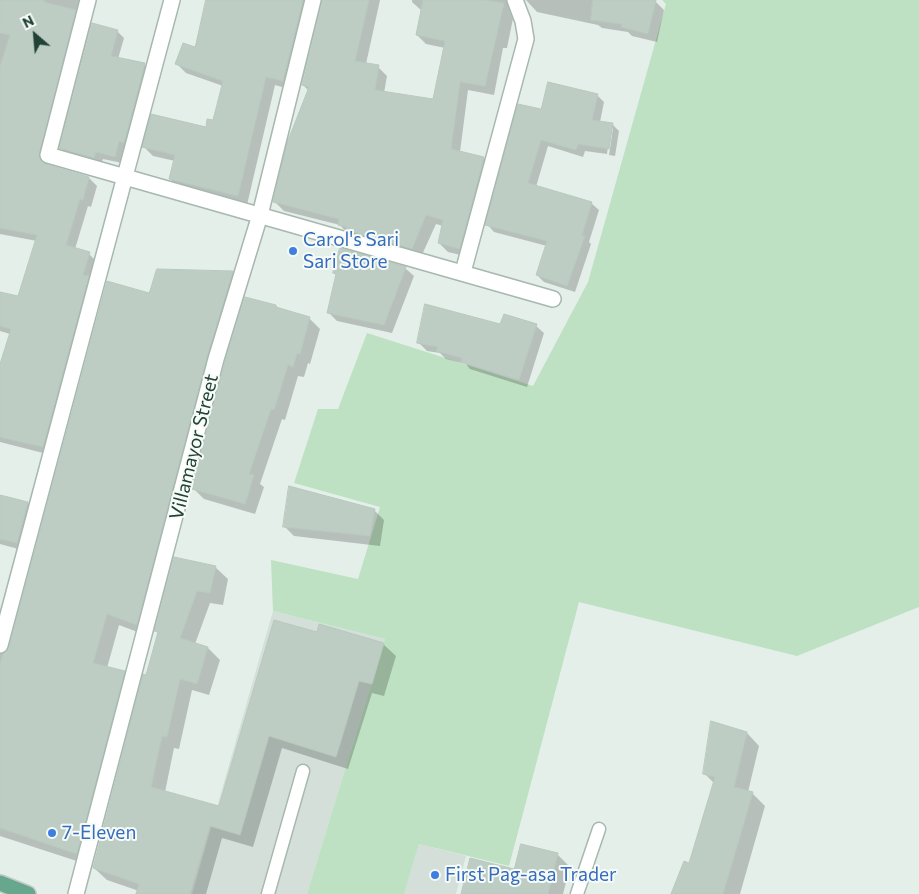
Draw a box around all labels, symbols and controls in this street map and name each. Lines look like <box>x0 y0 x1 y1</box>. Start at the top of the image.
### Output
north arrow <box>10 10 60 60</box>
text: N <box>19 11 36 31</box>
place label: Carol's Sari Sari Store <box>303 229 399 273</box>
marker: Carol's Sari Sari Store <box>287 245 299 257</box>
street label: Villamayor Street <box>165 372 223 522</box>
place label: 7-Eleven <box>62 822 136 844</box>
marker: 7-Eleven <box>46 827 58 839</box>
place label: First Pag-asa Trader <box>445 864 617 886</box>
marker: First Pag-asa Trader <box>429 869 441 881</box>

